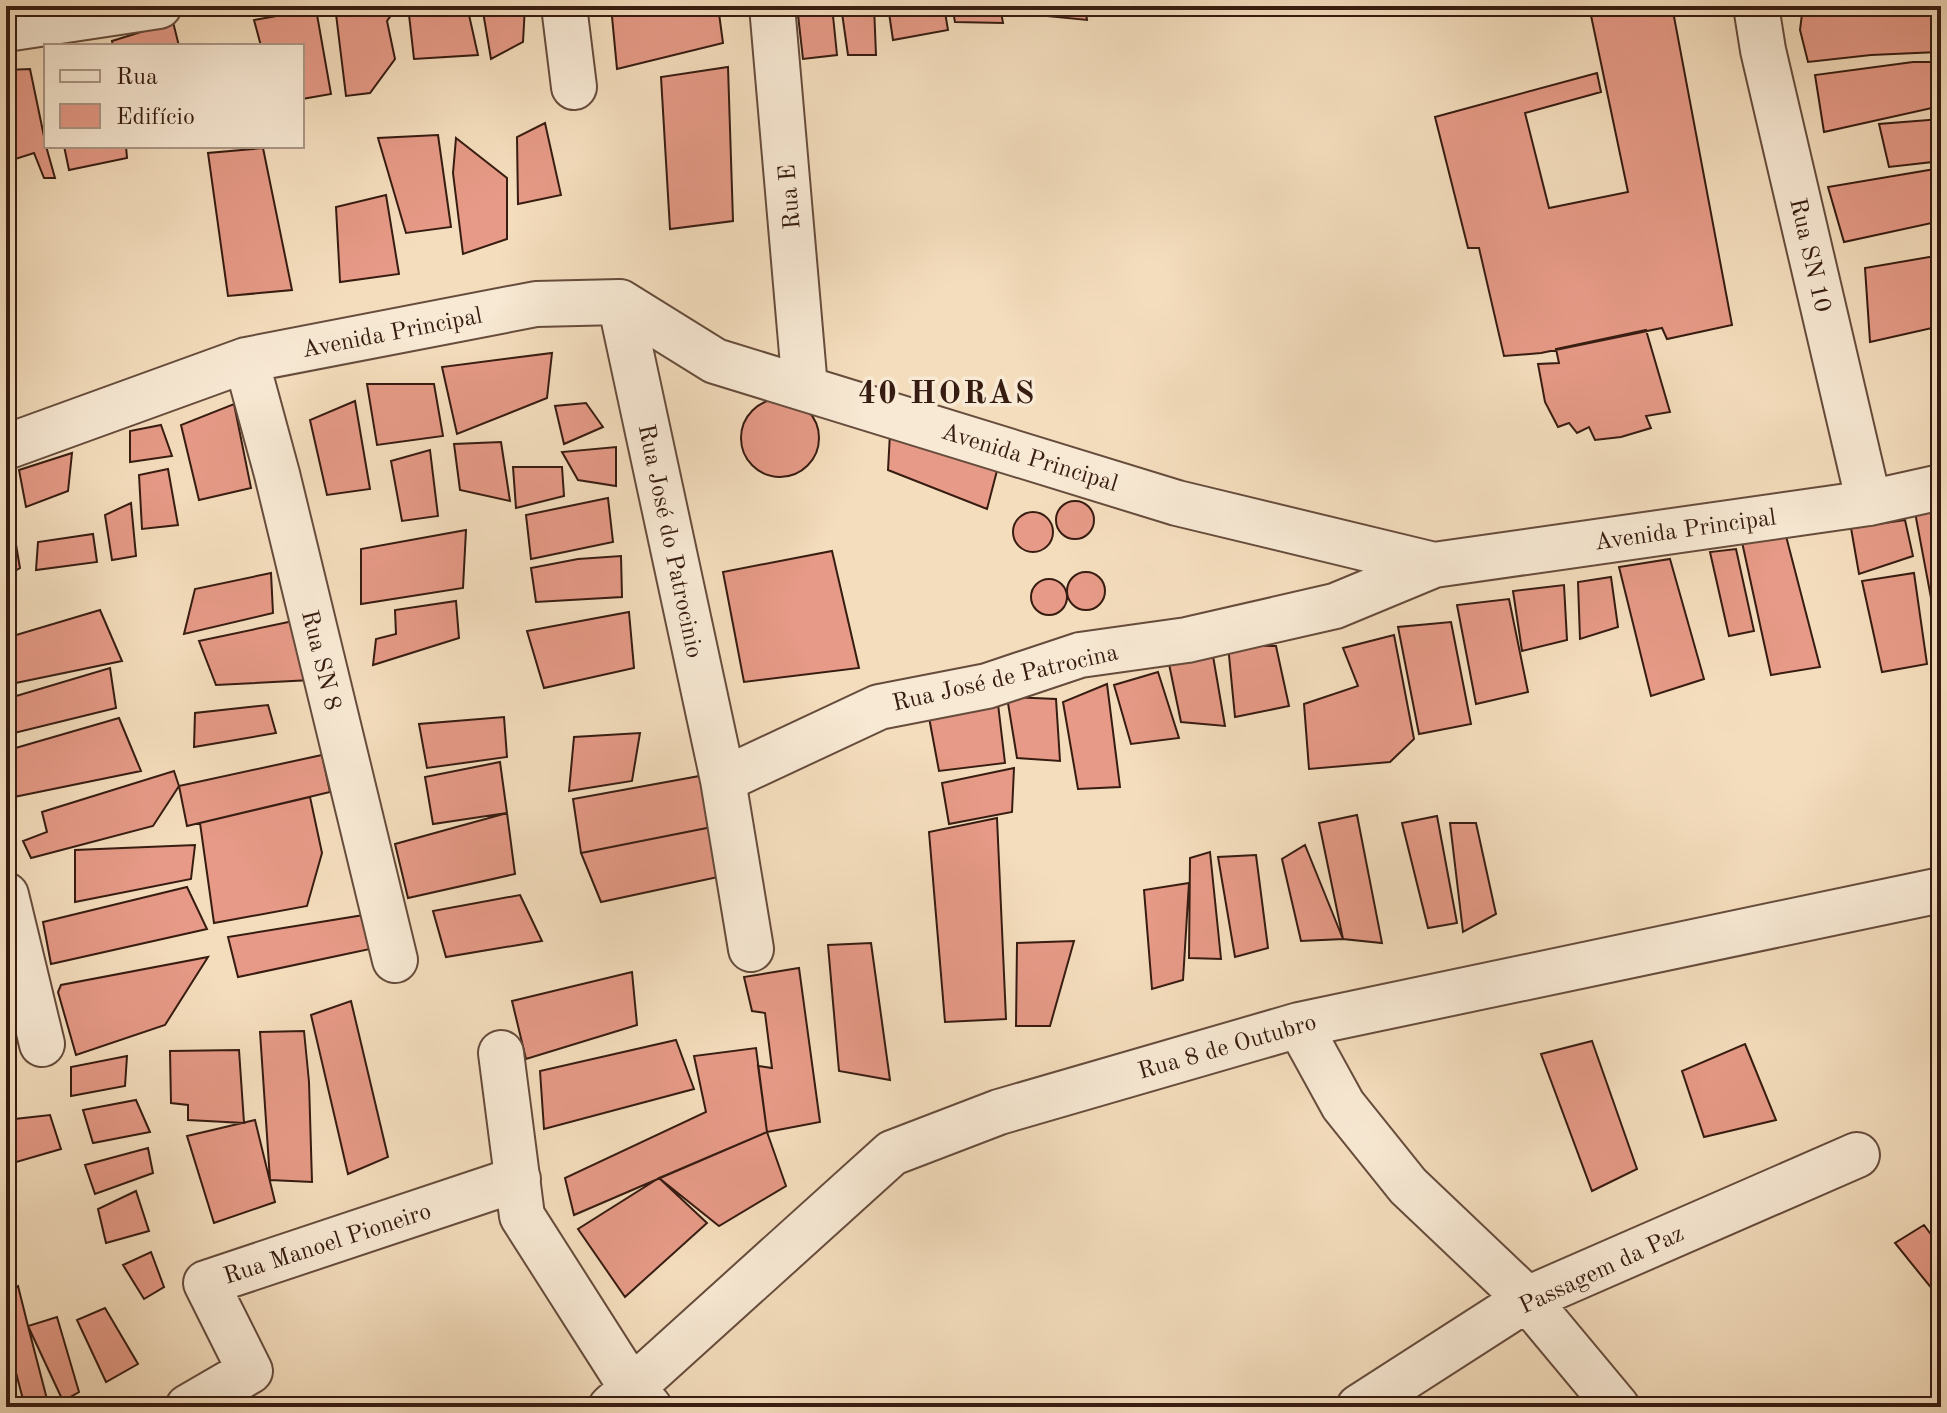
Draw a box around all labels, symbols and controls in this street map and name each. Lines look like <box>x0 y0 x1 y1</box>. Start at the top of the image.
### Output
legend <box>44 44 304 148</box>
text: Rua <box>116 66 158 90</box>
text: Edifício <box>116 106 195 130</box>
street label: Rua E <box>776 163 806 230</box>
street label: Rua SN 10 <box>1784 196 1834 315</box>
street label: Avenida Principal <box>300 305 485 363</box>
district label: 40 HORAS <box>858 379 1036 411</box>
street label: Avenida Principal <box>938 421 1121 497</box>
street label: Rua José do Patrocinio <box>633 422 706 660</box>
street label: Avenida Principal <box>1593 506 1778 556</box>
street label: Rua SN 8 <box>296 608 344 713</box>
street label: Rua José de Patrocina <box>890 641 1121 717</box>
street label: Rua 8 de Outubro <box>1136 1011 1319 1085</box>
street label: Rua Manoel Pioneiro <box>221 1200 434 1290</box>
street label: Passagem da Paz <box>1516 1222 1688 1319</box>

